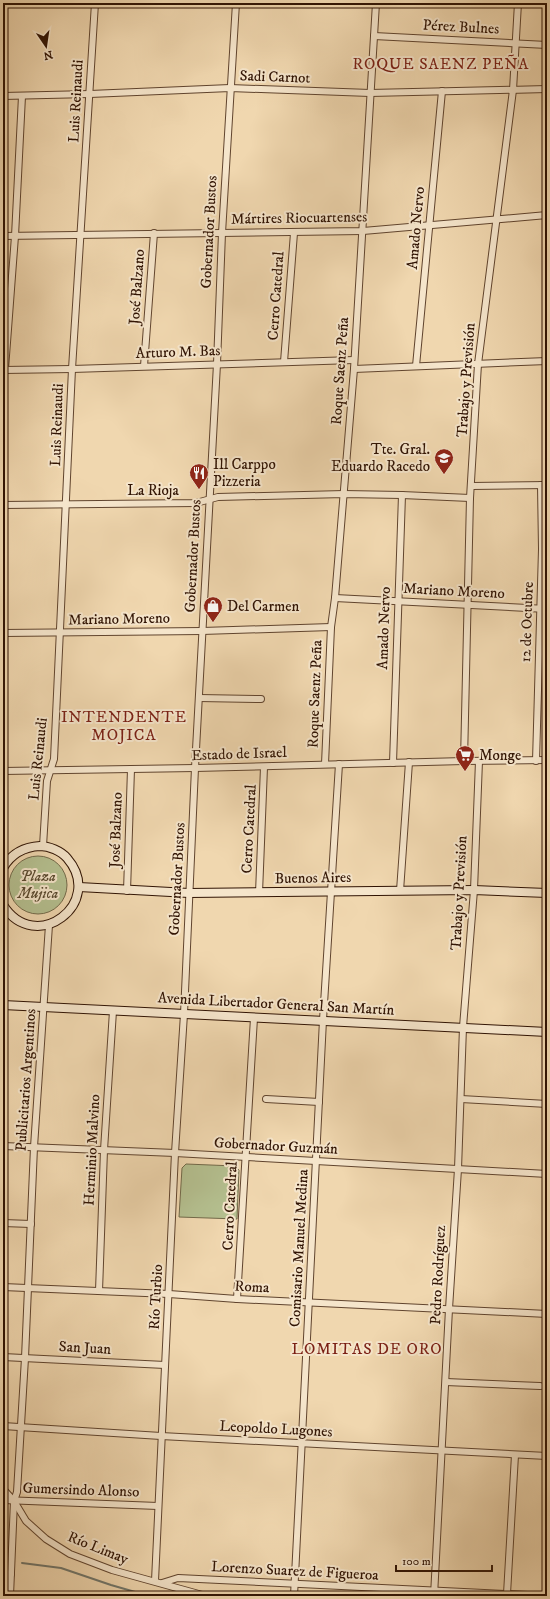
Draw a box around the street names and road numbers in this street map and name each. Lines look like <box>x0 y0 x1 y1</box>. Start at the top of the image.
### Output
street label: Pérez Bulnes <box>422 16 500 38</box>
street label: Luis Reinaudi <box>64 59 88 143</box>
street label: Sadi Carnot <box>239 66 311 88</box>
street label: Gobernador Bustos <box>197 175 221 289</box>
street label: Amado Nervo <box>403 186 429 270</box>
street label: Mártires Riocuartenses <box>231 207 367 229</box>
street label: José Balzano <box>125 249 149 327</box>
street label: Cerro Catedral <box>263 250 289 341</box>
street label: Roque Saenz Peña <box>327 316 353 426</box>
street label: Trabajo y Previsión <box>453 322 479 438</box>
street label: Arturo M. Bas <box>135 341 221 363</box>
street label: Luis Reinaudi <box>46 383 68 467</box>
street label: La Rioja <box>127 481 179 500</box>
street label: Gobernador Bustos <box>181 499 205 613</box>
street label: Mariano Moreno <box>403 579 505 603</box>
street label: 12 de Octubre <box>516 581 538 663</box>
street label: Amado Nervo <box>373 586 395 670</box>
street label: Mariano Moreno <box>68 609 170 629</box>
street label: Roque Saenz Peña <box>304 639 326 748</box>
street label: Luis Reinaudi <box>24 717 52 801</box>
street label: Estado de Israel <box>191 743 288 765</box>
street label: Cerro Catedral <box>237 783 261 874</box>
street label: José Balzano <box>105 792 127 870</box>
street label: Gobernador Bustos <box>165 822 189 936</box>
street label: Trabajo y Previsión <box>447 835 471 951</box>
street label: Buenos Aires <box>275 868 351 888</box>
street label: Avenida Libertador General San Martín <box>157 988 395 1020</box>
street label: Publicitarios Argentinos <box>12 1008 40 1152</box>
street label: Herminio Malvino <box>80 1094 104 1206</box>
street label: Gobernador Guzmán <box>214 1133 339 1159</box>
street label: Cerro Catedral <box>218 1160 242 1251</box>
street label: Comisario Manuel Medina <box>285 1168 313 1327</box>
street label: Pedro Rodríguez <box>426 1224 450 1325</box>
street label: Río Turbio <box>145 1264 167 1330</box>
street label: Roma <box>234 1277 271 1297</box>
street label: San Juan <box>58 1337 112 1359</box>
street label: Leopoldo Lugones <box>219 1417 333 1441</box>
street label: Gumersindo Alonso <box>22 1478 140 1502</box>
street label: Río Limay <box>65 1527 132 1569</box>
street label: Lorenzo Suarez de Figueroa <box>211 1557 380 1585</box>

